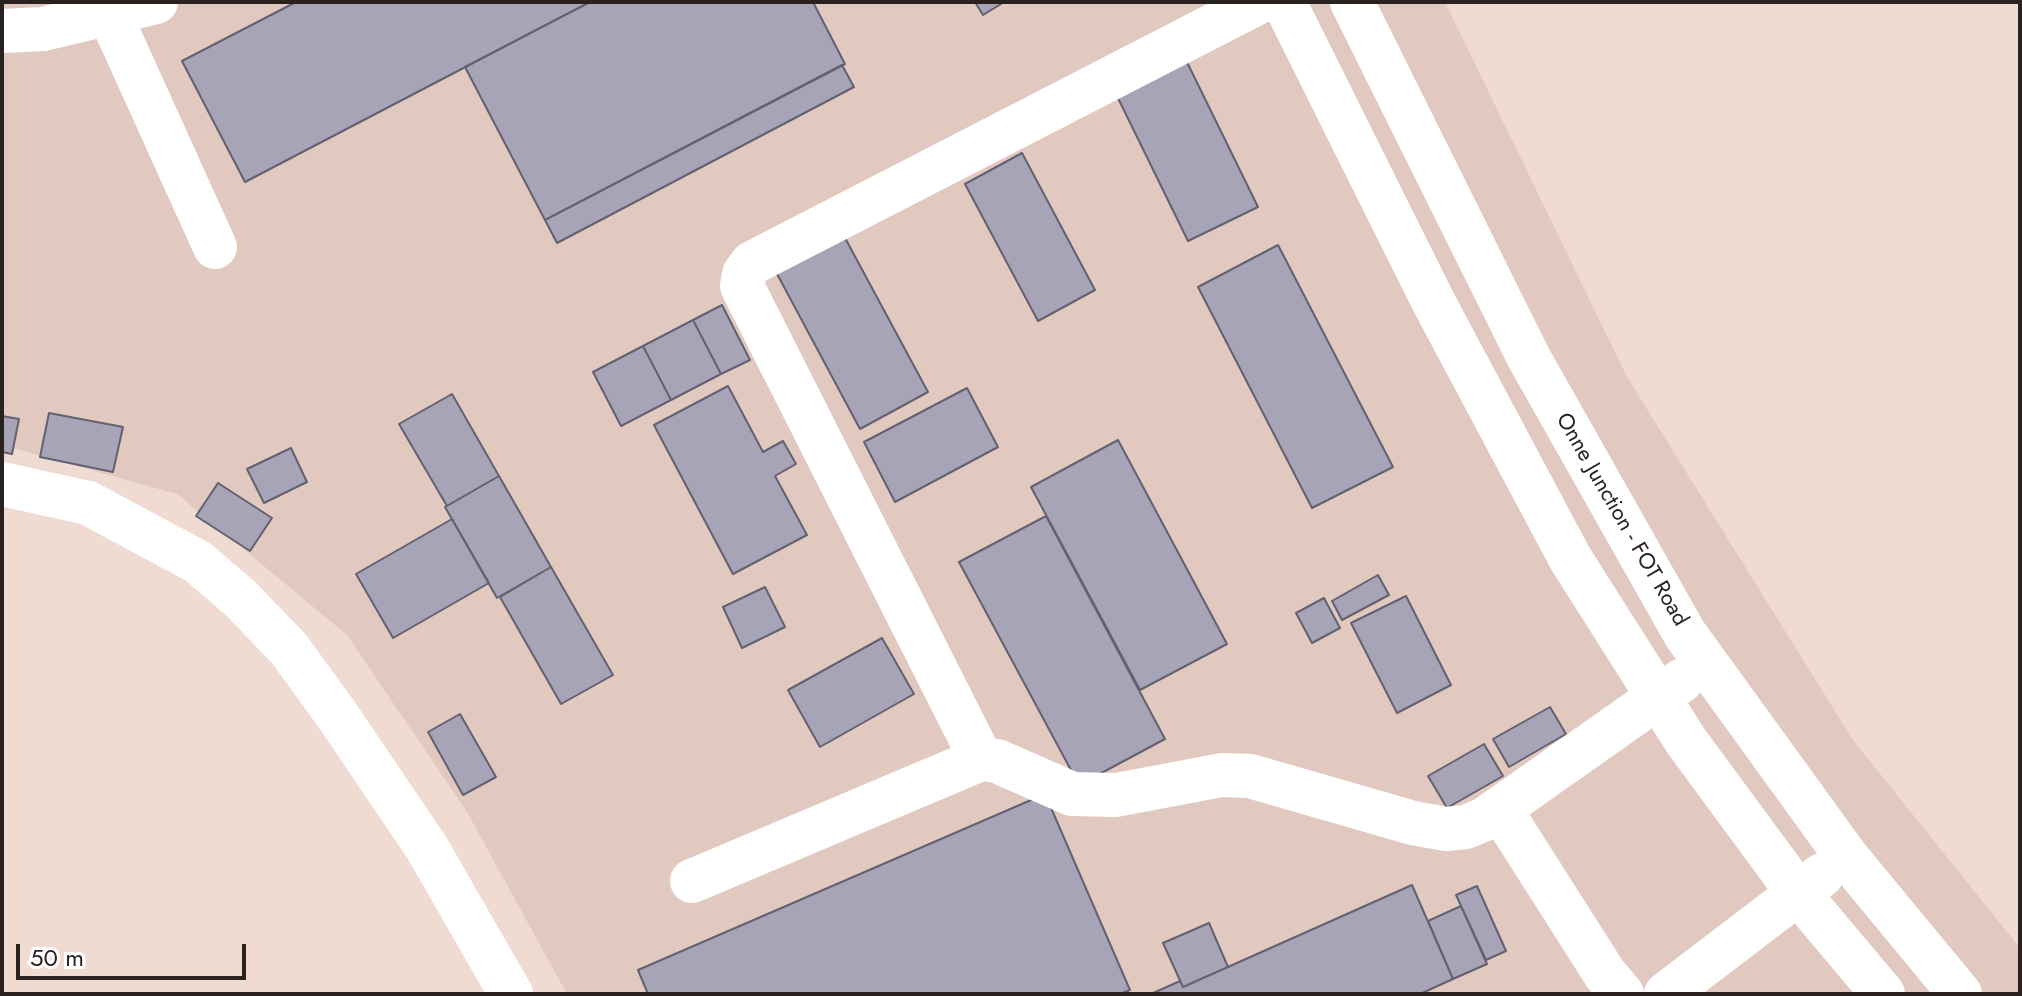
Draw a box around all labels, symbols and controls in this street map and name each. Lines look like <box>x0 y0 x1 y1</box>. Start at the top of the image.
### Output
street label: Onne Junction - FOT Road <box>1549 409 1693 631</box>
scale bar <box>20 928 250 978</box>
text: 50 m <box>30 940 84 975</box>

